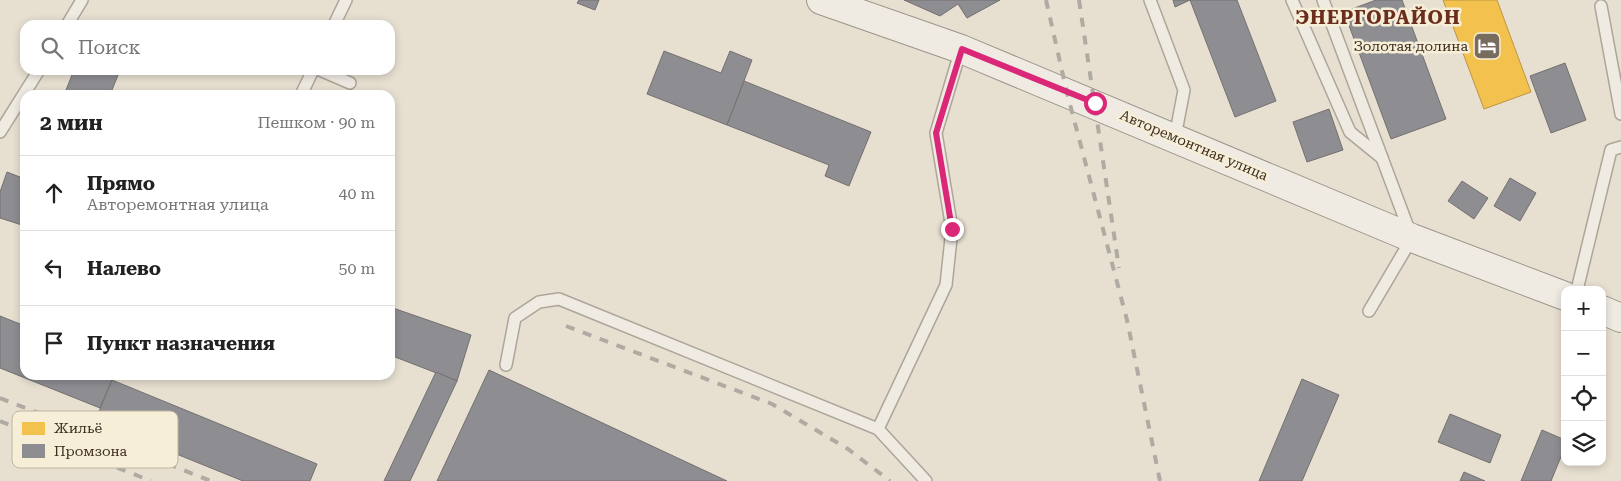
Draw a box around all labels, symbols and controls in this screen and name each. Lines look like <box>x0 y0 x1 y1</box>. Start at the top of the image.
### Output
district label: ЭНЕРГОРАЙОН <box>1295 6 1461 29</box>
search box <box>20 20 395 75</box>
hotel icon: Золотая долина <box>1472 31 1502 61</box>
icon: search <box>38 34 66 62</box>
text: Поиск <box>78 36 141 59</box>
place label: Золотая долина <box>1353 38 1468 54</box>
route start <box>1084 92 1107 115</box>
street label: Авторемонтная улица <box>1118 107 1271 184</box>
text: 2 мин <box>40 111 103 135</box>
text: Пешком · 90 m <box>257 113 375 132</box>
text: Прямо <box>87 172 155 195</box>
icon: ahead <box>40 179 68 207</box>
text: 40 m <box>338 184 375 203</box>
text: Авторемонтная улица <box>87 195 269 214</box>
route end <box>941 218 964 241</box>
icon: left <box>40 254 68 282</box>
text: Налево <box>87 257 161 280</box>
text: 50 m <box>338 259 375 278</box>
map controls <box>1561 286 1606 466</box>
button: + <box>1561 286 1606 331</box>
icon: arrive <box>40 329 68 357</box>
button: − <box>1561 331 1606 376</box>
text: Пункт назначения <box>87 332 275 355</box>
button: locate <box>1561 376 1606 421</box>
legend <box>12 411 178 468</box>
text: Жильё <box>54 420 103 436</box>
button: layers <box>1561 421 1606 466</box>
text: Промзона <box>54 443 128 459</box>

